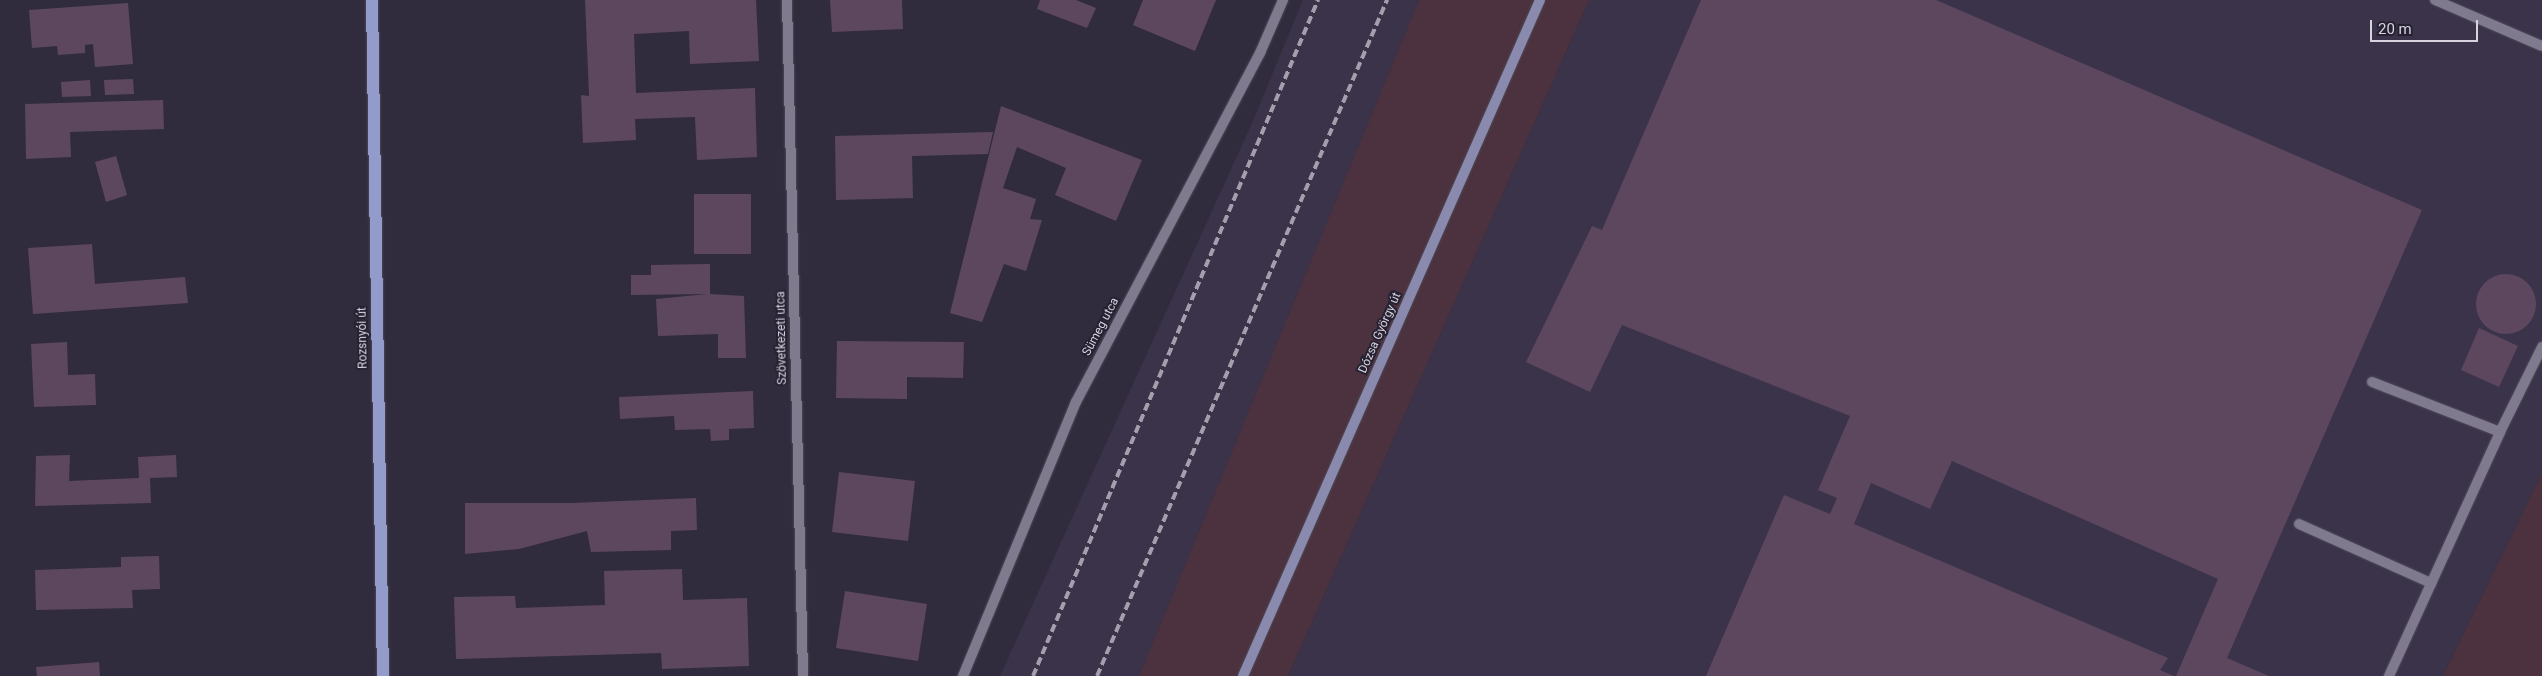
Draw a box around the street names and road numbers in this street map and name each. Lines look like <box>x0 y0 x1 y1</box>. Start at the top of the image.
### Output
street label: Dózsa György út <box>1356 290 1404 376</box>
street label: Szövetkezeti utca <box>774 291 790 385</box>
street label: Sümeg utca <box>1080 296 1122 358</box>
street label: Rozsnyói út <box>355 307 371 369</box>

